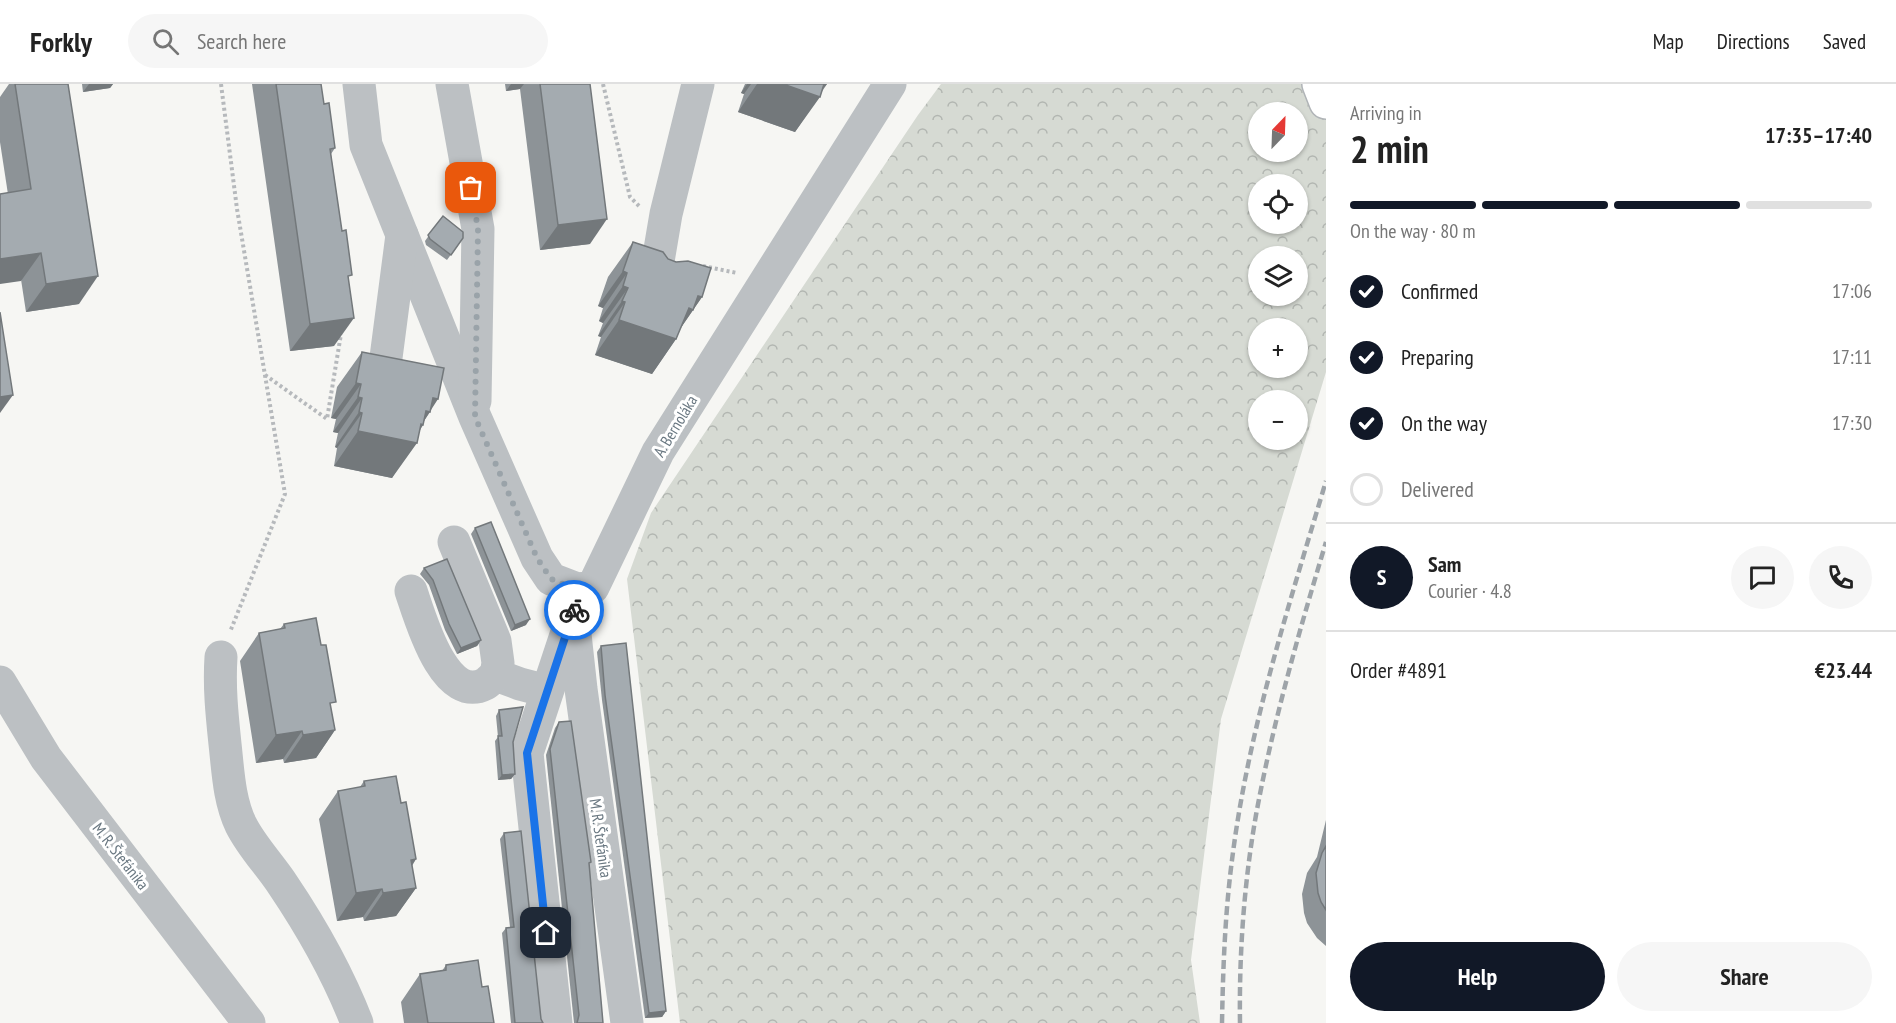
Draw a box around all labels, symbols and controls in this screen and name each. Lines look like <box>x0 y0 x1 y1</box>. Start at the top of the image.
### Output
search box <box>128 14 548 68</box>
text: Forkly <box>30 23 92 60</box>
icon: search <box>149 25 182 58</box>
text: Search here <box>197 27 286 55</box>
text: Map <box>1653 28 1684 55</box>
text: Directions <box>1717 28 1790 55</box>
text: Saved <box>1823 28 1866 55</box>
text: Arriving in <box>1350 100 1422 126</box>
north arrow <box>1248 102 1308 162</box>
map controls <box>1248 102 1308 450</box>
text: 17:35–17:40 <box>1765 121 1872 149</box>
text: 2 min <box>1350 123 1429 174</box>
pin <box>445 162 496 213</box>
icon: bag <box>454 171 487 204</box>
button: locate <box>1248 174 1308 234</box>
text: On the way · 80 m <box>1350 218 1476 244</box>
button: layers <box>1248 246 1308 306</box>
icon: check <box>1350 275 1383 308</box>
text: Confirmed <box>1401 277 1478 305</box>
text: 17:06 <box>1832 278 1872 304</box>
button: + <box>1248 318 1308 378</box>
icon: check <box>1350 341 1383 374</box>
text: Preparing <box>1401 343 1474 371</box>
text: 17:11 <box>1832 344 1872 370</box>
button: − <box>1248 390 1308 450</box>
street label: A. Bernoláka <box>649 392 701 460</box>
icon: check <box>1350 407 1383 440</box>
text: On the way <box>1401 409 1487 437</box>
text: 17:30 <box>1832 410 1872 436</box>
text: Delivered <box>1401 475 1474 503</box>
button: chat <box>1731 546 1794 609</box>
button: phone <box>1809 546 1872 609</box>
text: Sam <box>1428 550 1461 578</box>
text: S <box>1377 563 1386 591</box>
text: Courier · 4.8 <box>1428 578 1512 604</box>
courier <box>544 580 604 640</box>
icon: bike <box>558 594 591 627</box>
text: Order #4891 <box>1350 656 1447 684</box>
text: €23.44 <box>1815 656 1872 684</box>
street label: M. R. Štefánika <box>586 797 616 879</box>
street label: M. R. Štefánika <box>89 818 153 894</box>
pin <box>520 907 571 958</box>
icon: home <box>529 916 562 949</box>
button: Help <box>1350 942 1605 1011</box>
button: Share <box>1617 942 1872 1011</box>

